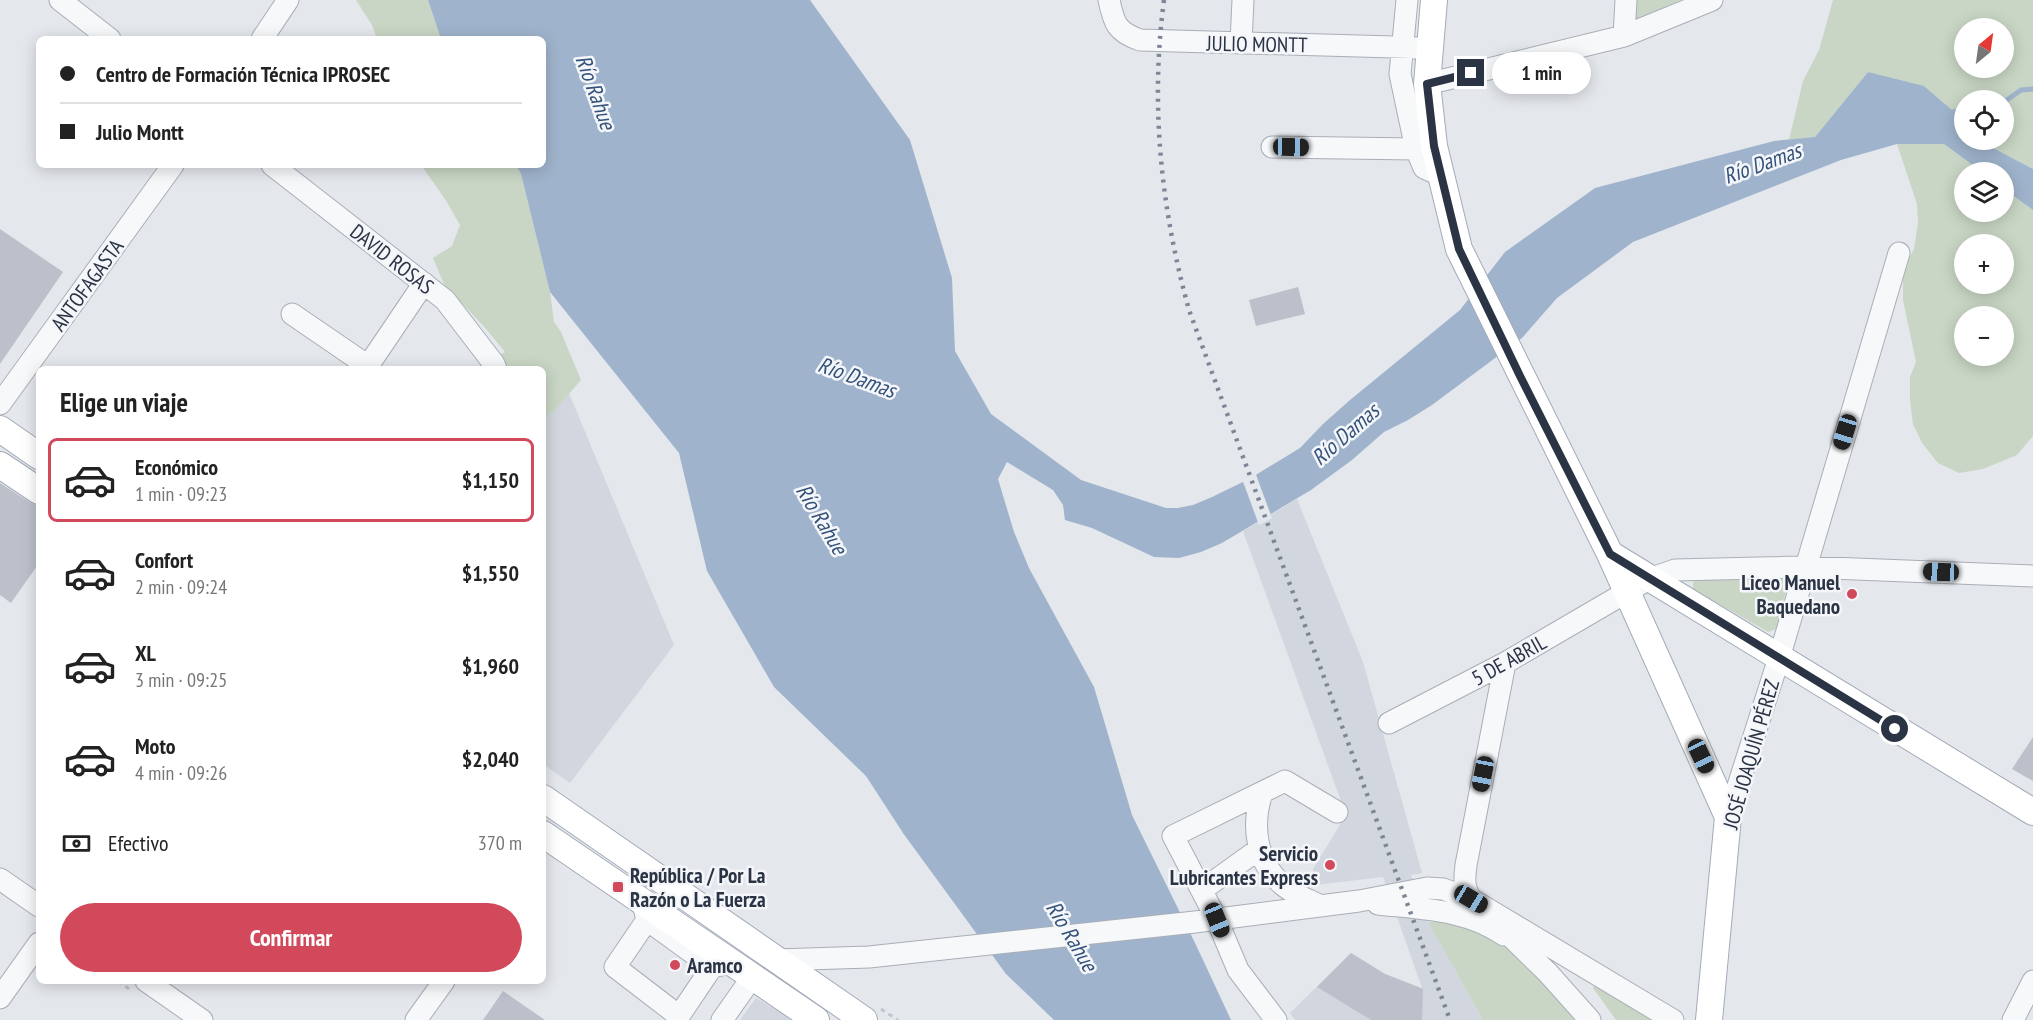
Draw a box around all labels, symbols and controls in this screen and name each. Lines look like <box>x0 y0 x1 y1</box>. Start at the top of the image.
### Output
north arrow <box>1954 18 2014 78</box>
map controls <box>1954 18 2014 366</box>
street label: JULIO MONTT <box>1205 30 1308 58</box>
water label: Río Rahue <box>570 51 623 135</box>
callout: 1 min <box>1492 52 1591 94</box>
route end <box>1457 59 1484 86</box>
text: Centro de Formación Técnica IPROSEC <box>96 60 390 88</box>
text: 1 min <box>1521 60 1562 86</box>
button: locate <box>1954 90 2014 150</box>
text: Julio Montt <box>96 118 184 146</box>
water label: Río Damas <box>1719 135 1807 190</box>
car <box>1273 138 1309 156</box>
button: layers <box>1954 162 2014 222</box>
street label: DAVID ROSAS <box>345 218 439 300</box>
street label: ANTOFAGASTA <box>45 234 129 336</box>
button: + <box>1954 234 2014 294</box>
button: − <box>1954 306 2014 366</box>
water label: Río Damas <box>814 350 902 405</box>
text: Elige un viaje <box>60 385 188 419</box>
water label: Río Damas <box>1305 395 1386 471</box>
car <box>1831 412 1859 452</box>
icon: car <box>63 453 117 507</box>
text: Económico <box>135 453 218 481</box>
text: $1,150 <box>462 466 519 494</box>
water label: Río Rahue <box>790 479 855 561</box>
text: 1 min · 09:23 <box>135 481 227 507</box>
icon: car <box>63 546 117 600</box>
text: Confort <box>135 546 193 574</box>
text: $1,550 <box>462 559 519 587</box>
car <box>1923 562 1959 582</box>
place label: Liceo Manuel Baquedano <box>1741 569 1841 620</box>
text: 2 min · 09:24 <box>135 574 227 600</box>
marker: Liceo Manuel Baquedano <box>1845 587 1859 601</box>
street label: 5 DE ABRIL <box>1467 628 1551 692</box>
icon: car <box>63 639 117 693</box>
text: XL <box>135 639 156 667</box>
text: $1,960 <box>462 652 519 680</box>
text: 3 min · 09:25 <box>135 667 227 693</box>
street label: JOSÉ JOAQUÍN PÉREZ <box>1716 676 1785 833</box>
route start <box>1881 715 1908 742</box>
icon: car <box>63 732 117 786</box>
text: Moto <box>135 732 176 760</box>
car <box>1685 736 1717 776</box>
text: $2,040 <box>462 745 519 773</box>
car <box>1471 755 1495 793</box>
text: 4 min · 09:26 <box>135 760 227 786</box>
icon: cash <box>60 827 93 860</box>
text: Efectivo <box>108 829 169 857</box>
text: 370 m <box>478 830 522 856</box>
place label: Servicio Lubricantes Express <box>1170 840 1318 891</box>
marker: Servicio Lubricantes Express <box>1323 858 1337 872</box>
place label: República / Por La Razón o La Fuerza <box>630 862 766 913</box>
marker: República / Por La Razón o La Fuerza <box>611 880 625 894</box>
car <box>1451 882 1491 916</box>
water label: Río Rahue <box>1040 896 1105 978</box>
car <box>1202 900 1232 940</box>
button: Confirmar <box>60 903 522 972</box>
place label: Aramco <box>686 952 743 979</box>
marker: Aramco <box>668 958 682 972</box>

